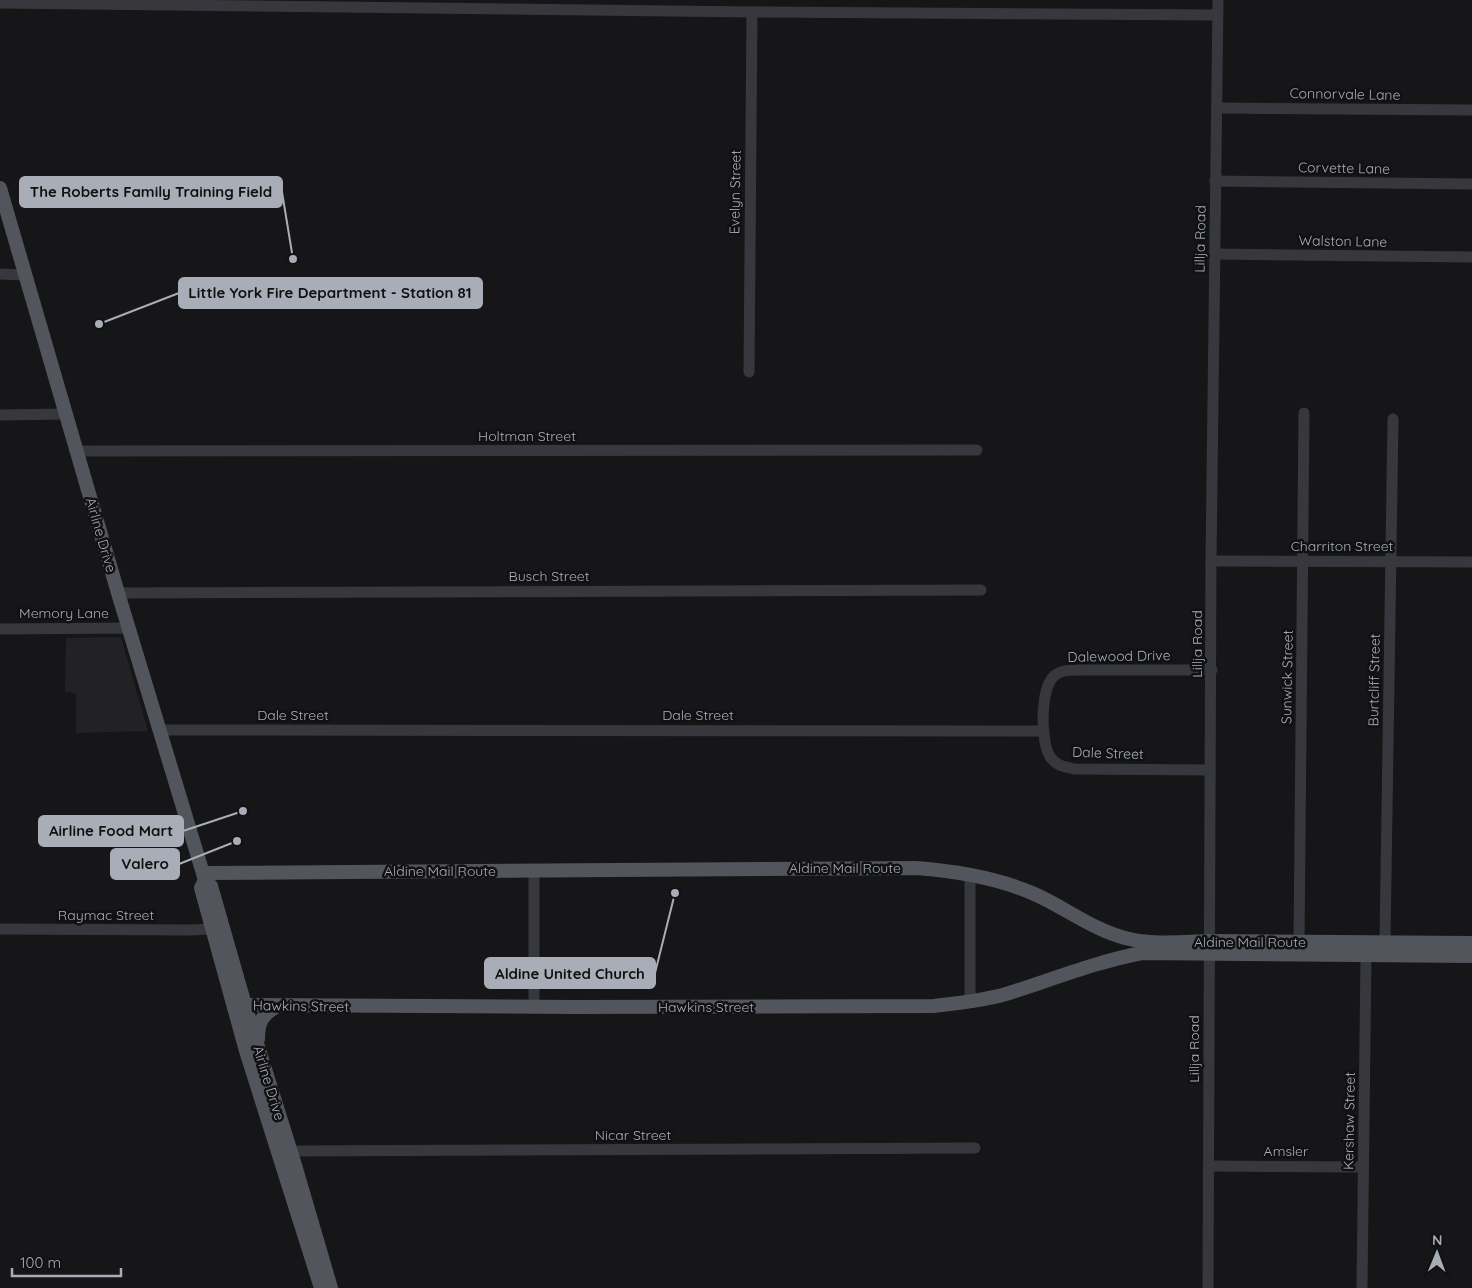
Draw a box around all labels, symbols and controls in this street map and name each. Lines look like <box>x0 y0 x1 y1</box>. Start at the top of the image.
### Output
street label: Connorvale Lane <box>1289 84 1401 104</box>
street label: Evelyn Street <box>725 150 745 234</box>
street label: Corvette Lane <box>1298 158 1390 178</box>
callout: The Roberts Family Training Field <box>20 177 282 207</box>
text: The Roberts Family Training Field <box>30 182 272 201</box>
street label: Lillja Road <box>1190 205 1210 273</box>
street label: Walston Lane <box>1299 231 1388 251</box>
callout: Little York Fire Department - Station 81 <box>179 278 482 308</box>
text: Little York Fire Department - Station 81 <box>188 283 472 302</box>
street label: Holtman Street <box>478 427 576 445</box>
street label: Airline Drive <box>82 495 120 575</box>
street label: Charriton Street <box>1291 537 1394 555</box>
street label: Busch Street <box>509 567 590 585</box>
street label: Memory Lane <box>19 604 109 622</box>
street label: Lillja Road <box>1188 610 1206 678</box>
street label: Sunwick Street <box>1277 629 1297 724</box>
street label: Burtcliff Street <box>1364 633 1384 727</box>
street label: Dalewood Drive <box>1067 646 1171 666</box>
street label: Dale Street <box>257 706 329 724</box>
street label: Dale Street <box>662 706 734 724</box>
street label: Dale Street <box>1072 743 1144 763</box>
callout: Airline Food Mart <box>39 816 183 846</box>
text: Airline Food Mart <box>49 821 173 840</box>
callout: Valero <box>111 849 179 879</box>
text: Valero <box>121 854 169 873</box>
street label: Aldine Mail Route <box>789 859 901 877</box>
street label: Aldine Mail Route <box>384 862 496 880</box>
street label: Raymac Street <box>58 906 154 924</box>
street label: Aldine Mail Route <box>1194 933 1306 951</box>
callout: Aldine United Church <box>485 958 655 988</box>
text: Aldine United Church <box>495 964 645 983</box>
street label: Hawkins Street <box>253 996 350 1016</box>
street label: Hawkins Street <box>658 998 754 1016</box>
street label: Lillja Road <box>1185 1015 1203 1083</box>
street label: Airline Drive <box>249 1043 289 1123</box>
street label: Kershaw Street <box>1339 1072 1359 1170</box>
street label: Nicar Street <box>595 1126 671 1144</box>
street label: Amsler <box>1264 1142 1309 1160</box>
north arrow <box>1412 1228 1462 1278</box>
text: N <box>1432 1231 1443 1249</box>
scale bar <box>12 1246 121 1278</box>
text: 100 m <box>20 1253 61 1272</box>

